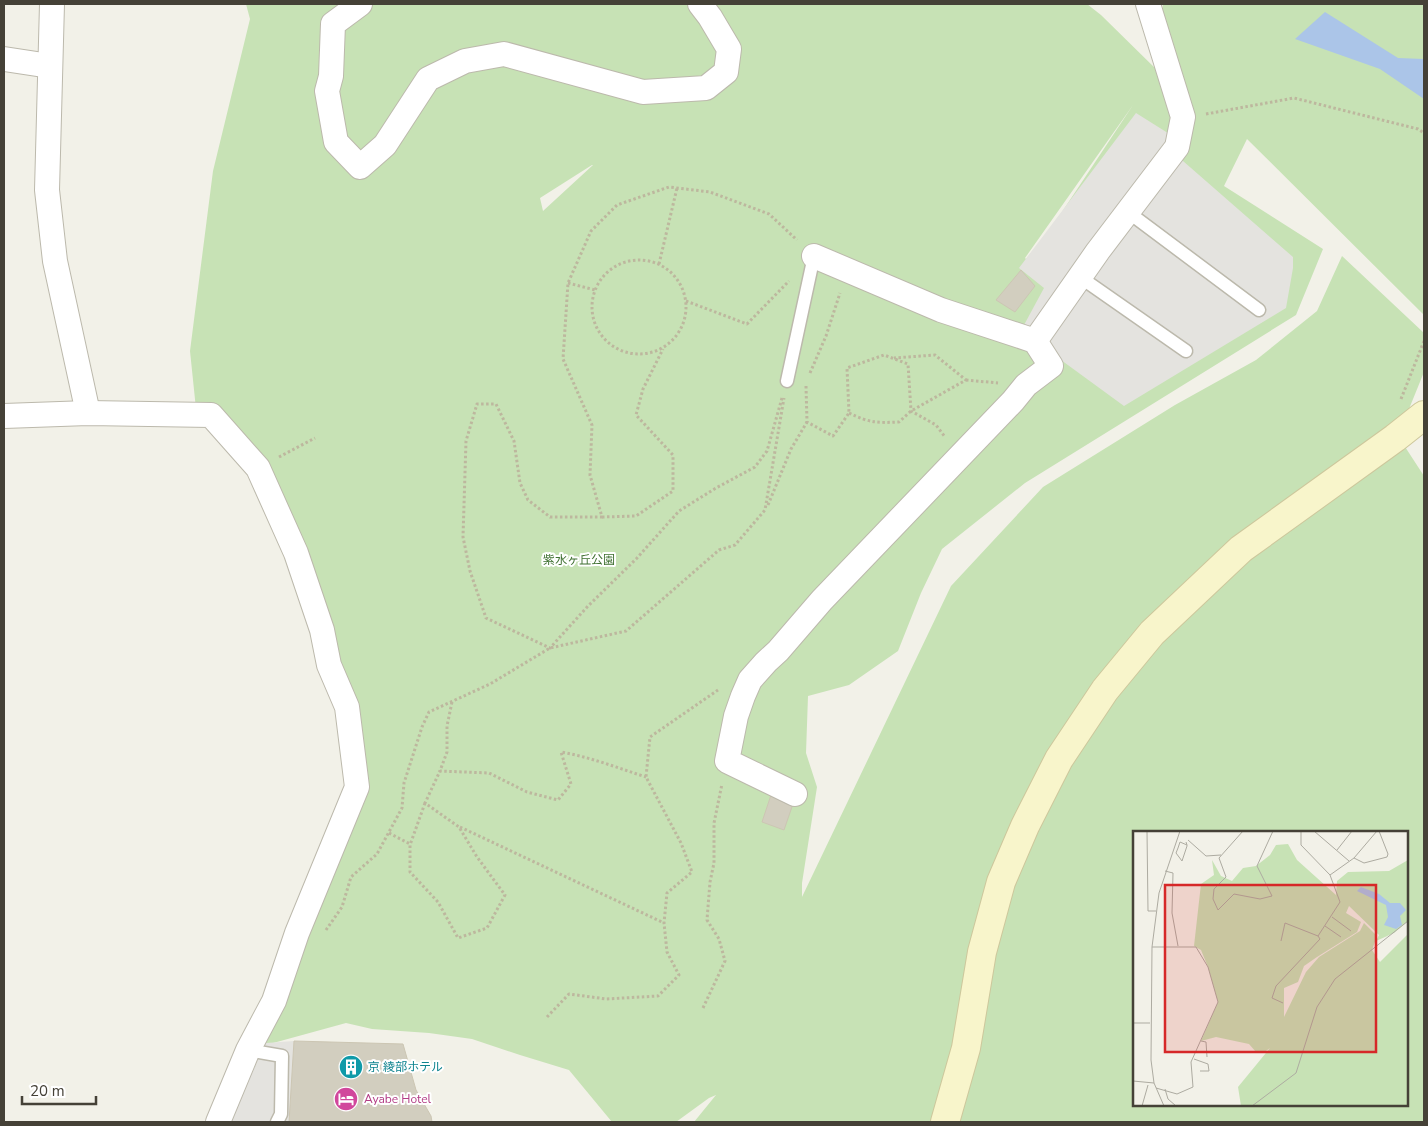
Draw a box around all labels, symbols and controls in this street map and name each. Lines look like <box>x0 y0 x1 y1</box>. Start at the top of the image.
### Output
park label: 紫水ヶ丘公園 <box>543 552 615 568</box>
inset map <box>1133 831 1408 1106</box>
building icon: 京 綾部ホテル <box>338 1054 364 1080</box>
place label: 京 綾部ホテル <box>368 1059 443 1075</box>
scale bar <box>22 1074 96 1106</box>
text: 20 m <box>30 1081 65 1101</box>
hotel icon: Ayabe Hotel <box>333 1086 359 1112</box>
place label: Ayabe Hotel <box>364 1091 432 1107</box>

